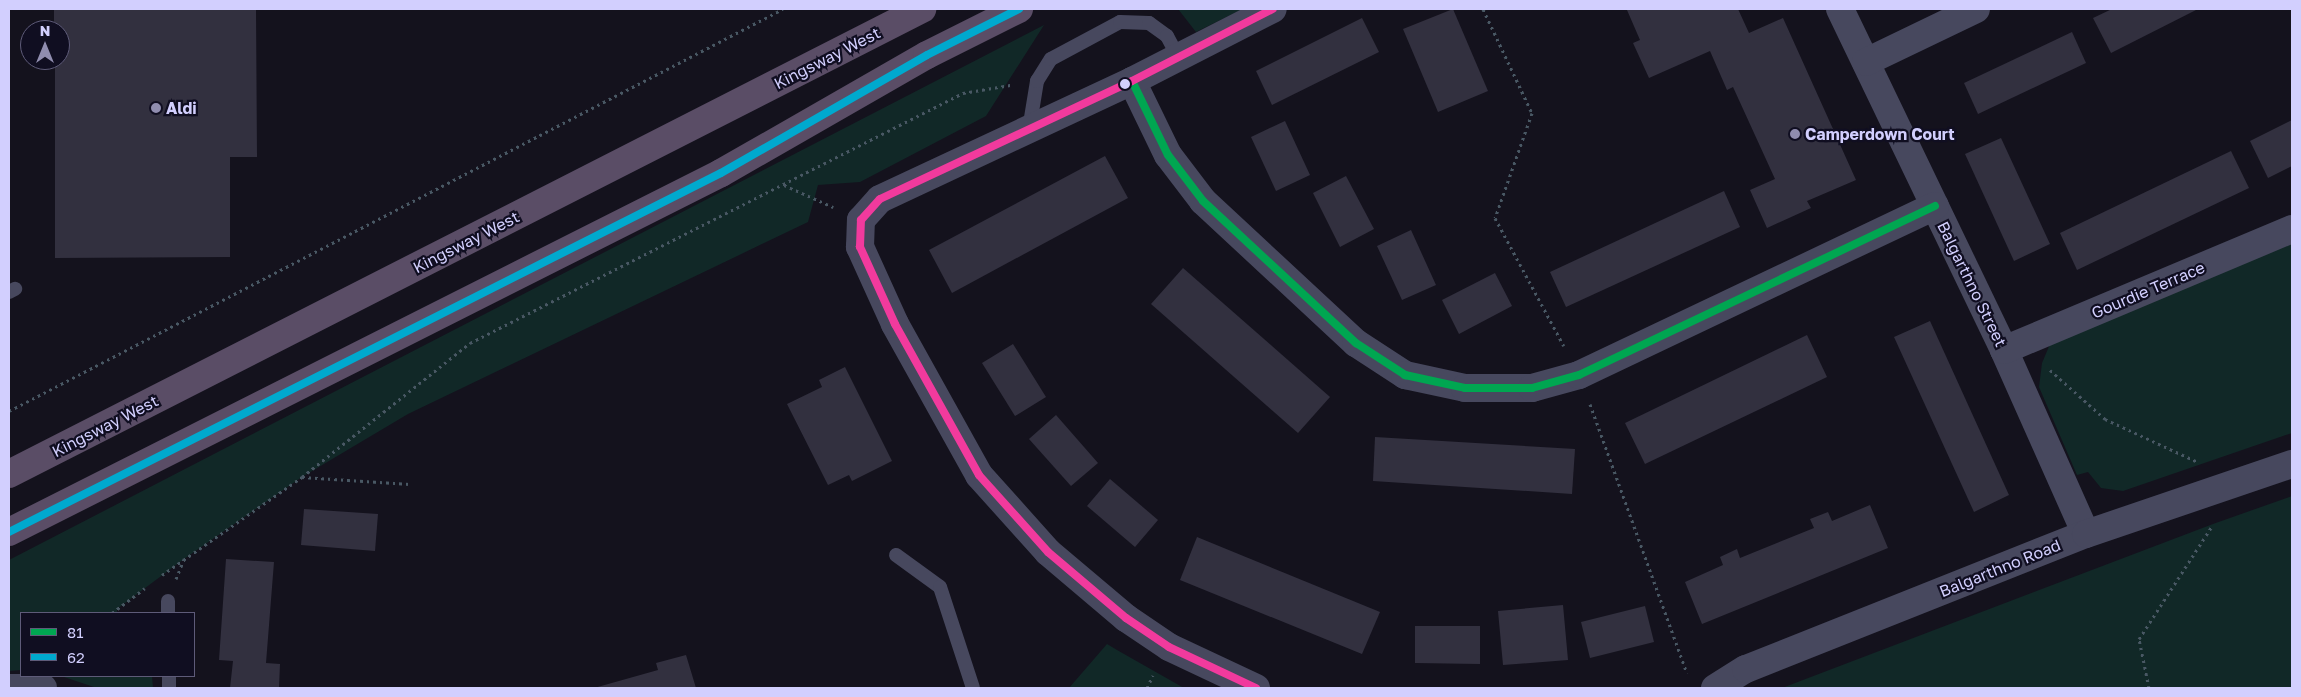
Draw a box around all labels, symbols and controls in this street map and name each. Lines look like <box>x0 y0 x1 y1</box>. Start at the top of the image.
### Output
north arrow <box>20 20 70 70</box>
text: N <box>40 22 50 39</box>
street label: Kingsway West <box>771 23 883 93</box>
unlabelled marker <box>1120 79 1130 89</box>
place label: Aldi <box>166 98 197 118</box>
marker: Aldi <box>150 102 162 114</box>
place label: Camperdown Court <box>1805 124 1955 144</box>
marker: Camperdown Court <box>1789 128 1801 140</box>
street label: Kingsway West <box>410 207 522 277</box>
street label: Balgarthno Street <box>1933 218 2011 350</box>
street label: Gourdie Terrace <box>2088 257 2208 323</box>
street label: Kingsway West <box>49 391 161 461</box>
street label: Balgarthno Road <box>1937 535 2063 601</box>
legend <box>20 612 195 677</box>
text: 81 <box>67 623 83 641</box>
text: 62 <box>67 648 85 666</box>

